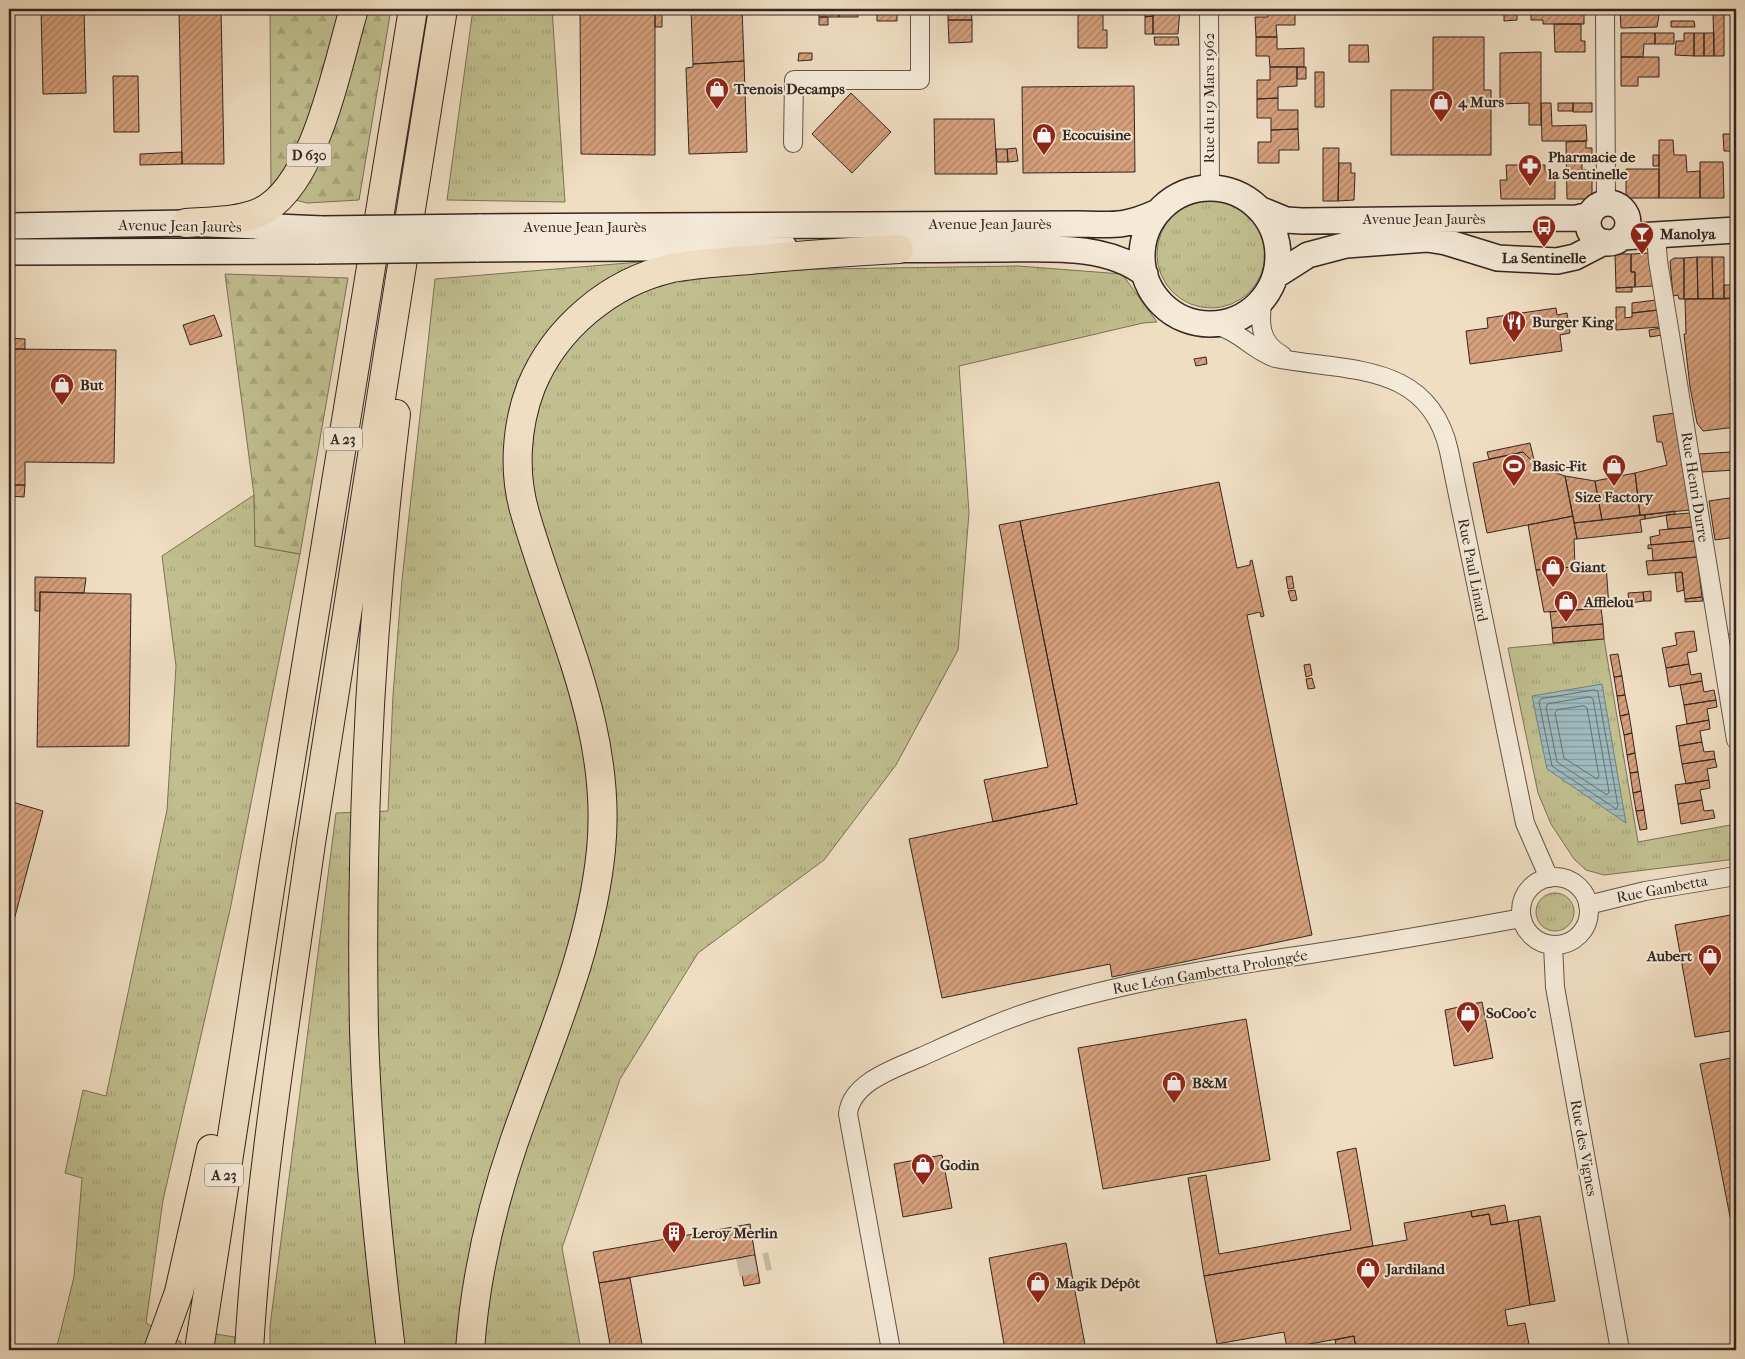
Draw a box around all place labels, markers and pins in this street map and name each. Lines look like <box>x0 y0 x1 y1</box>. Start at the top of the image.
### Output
shop icon: Trenois Decamps <box>704 76 730 110</box>
place label: Trenois Decamps <box>733 80 845 98</box>
shop icon: 4 Murs <box>1428 89 1454 123</box>
place label: 4 Murs <box>1457 93 1504 111</box>
shop icon: Ecocuisine <box>1031 122 1057 156</box>
place label: Ecocuisine <box>1062 126 1132 144</box>
place label: Pharmacie de la Sentinelle <box>1547 148 1636 183</box>
pharmacy icon: Pharmacie de la Sentinelle <box>1517 153 1543 187</box>
bus stop icon: La Sentinelle <box>1531 214 1557 248</box>
bar icon: Manolya <box>1629 221 1655 255</box>
place label: Manolya <box>1659 225 1716 243</box>
place label: La Sentinelle <box>1502 249 1587 267</box>
restaurant icon: Burger King <box>1501 309 1527 343</box>
place label: Burger King <box>1532 313 1615 331</box>
shop icon: But <box>49 372 75 406</box>
place label: But <box>80 376 104 394</box>
sports icon: Basic-Fit <box>1501 453 1527 487</box>
shop icon: Size Factory <box>1601 453 1627 487</box>
place label: Basic-Fit <box>1532 457 1587 475</box>
place label: Size Factory <box>1575 488 1654 506</box>
shop icon: Giant <box>1540 554 1566 588</box>
place label: Giant <box>1570 558 1607 576</box>
shop icon: Afflelou <box>1553 589 1579 623</box>
place label: Afflelou <box>1583 593 1634 611</box>
shop icon: Aubert <box>1697 943 1723 977</box>
place label: Aubert <box>1646 947 1693 965</box>
shop icon: SoCoo'c <box>1455 1000 1481 1034</box>
place label: SoCoo'c <box>1486 1004 1537 1022</box>
shop icon: B&M <box>1161 1070 1187 1104</box>
place label: B&M <box>1192 1074 1228 1092</box>
shop icon: Godin <box>910 1152 936 1186</box>
place label: Godin <box>940 1156 980 1174</box>
building icon: Leroy Merlin <box>661 1220 687 1254</box>
place label: Leroy Merlin <box>692 1224 778 1242</box>
shop icon: Jardiland <box>1355 1256 1381 1290</box>
place label: Jardiland <box>1384 1260 1446 1278</box>
shop icon: Magik Dépôt <box>1025 1270 1051 1304</box>
place label: Magik Dépôt <box>1055 1274 1141 1292</box>

